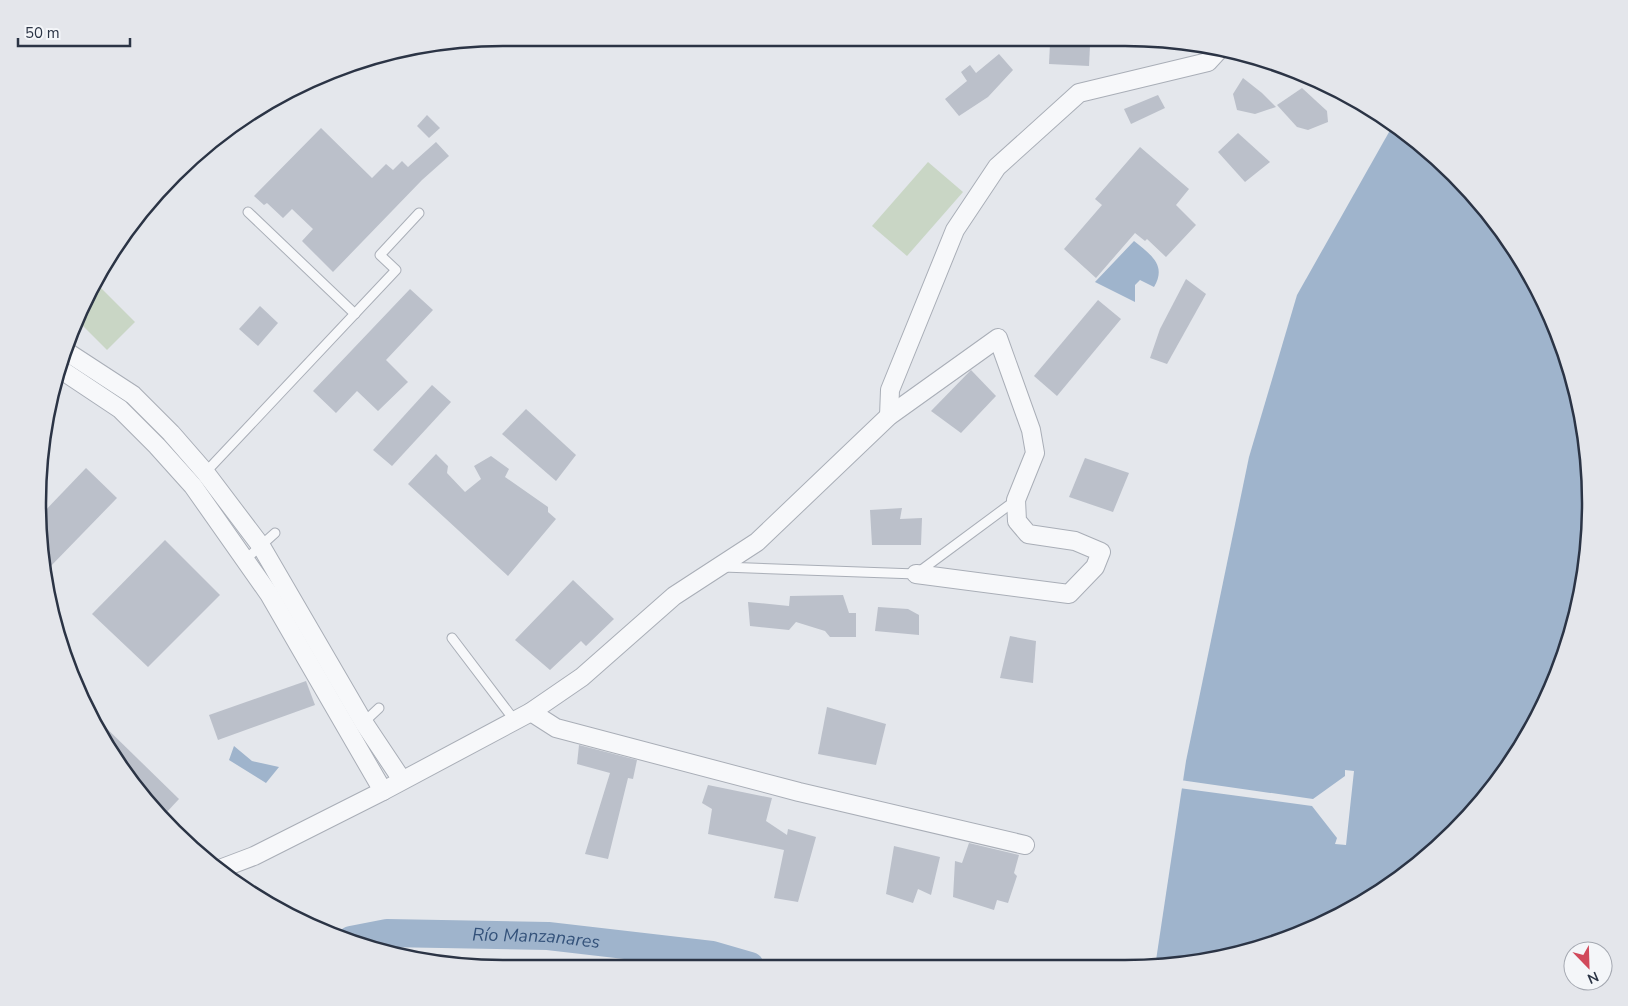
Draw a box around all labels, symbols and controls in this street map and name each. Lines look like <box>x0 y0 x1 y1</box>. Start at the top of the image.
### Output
scale bar <box>18 15 130 47</box>
text: 50 m <box>25 23 60 43</box>
water label: Río Manzanares <box>472 923 601 954</box>
north arrow <box>1563 941 1613 991</box>
text: N <box>1584 967 1601 988</box>

